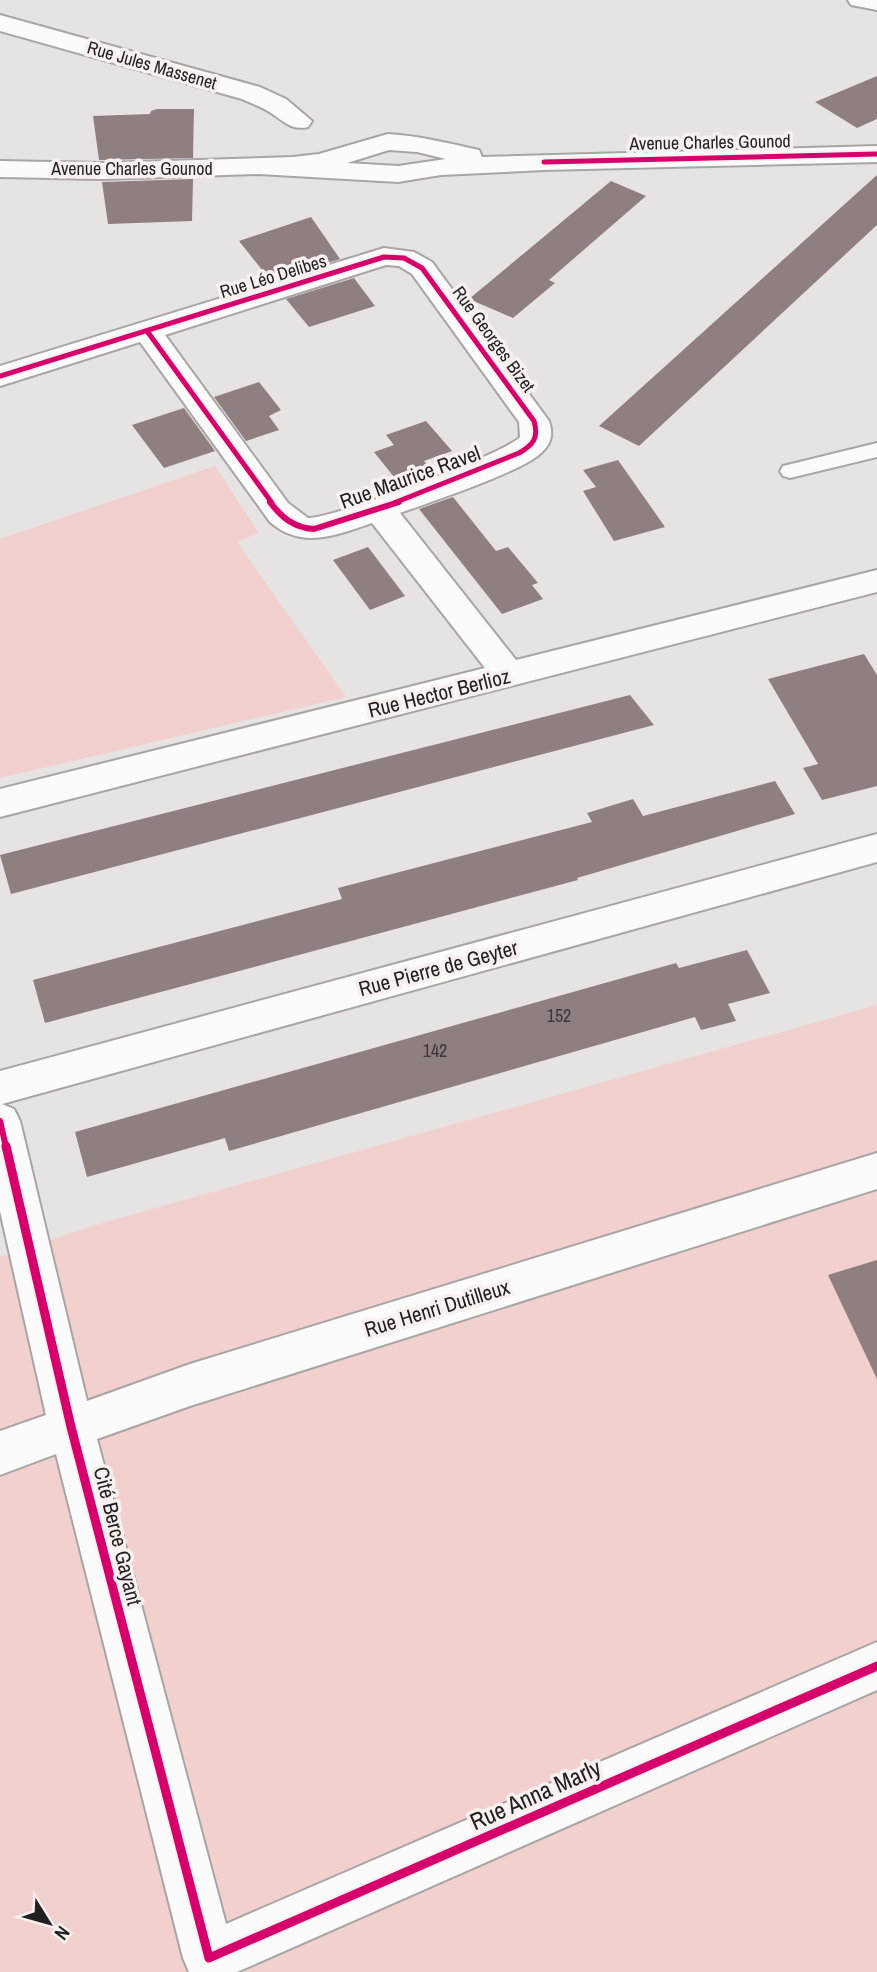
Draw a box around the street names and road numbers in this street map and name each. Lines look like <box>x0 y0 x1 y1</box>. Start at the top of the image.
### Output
street label: Rue Jules Massenet <box>84 35 220 95</box>
street label: Avenue Charles Gounod <box>628 128 791 156</box>
street label: Avenue Charles Gounod <box>50 156 213 181</box>
street label: Rue Léo Delibes <box>217 248 329 304</box>
street label: Rue Georges Bizet <box>447 281 541 397</box>
street label: Rue Maurice Ravel <box>336 438 484 516</box>
street label: Rue Hector Berlioz <box>365 661 513 725</box>
street label: Rue Pierre de Geyter <box>355 933 521 1003</box>
street label: Rue Henri Dutilleux <box>361 1272 513 1344</box>
street label: Cité Berce Gayant <box>87 1464 149 1608</box>
street label: Rue Anna Marly <box>465 1751 606 1837</box>

